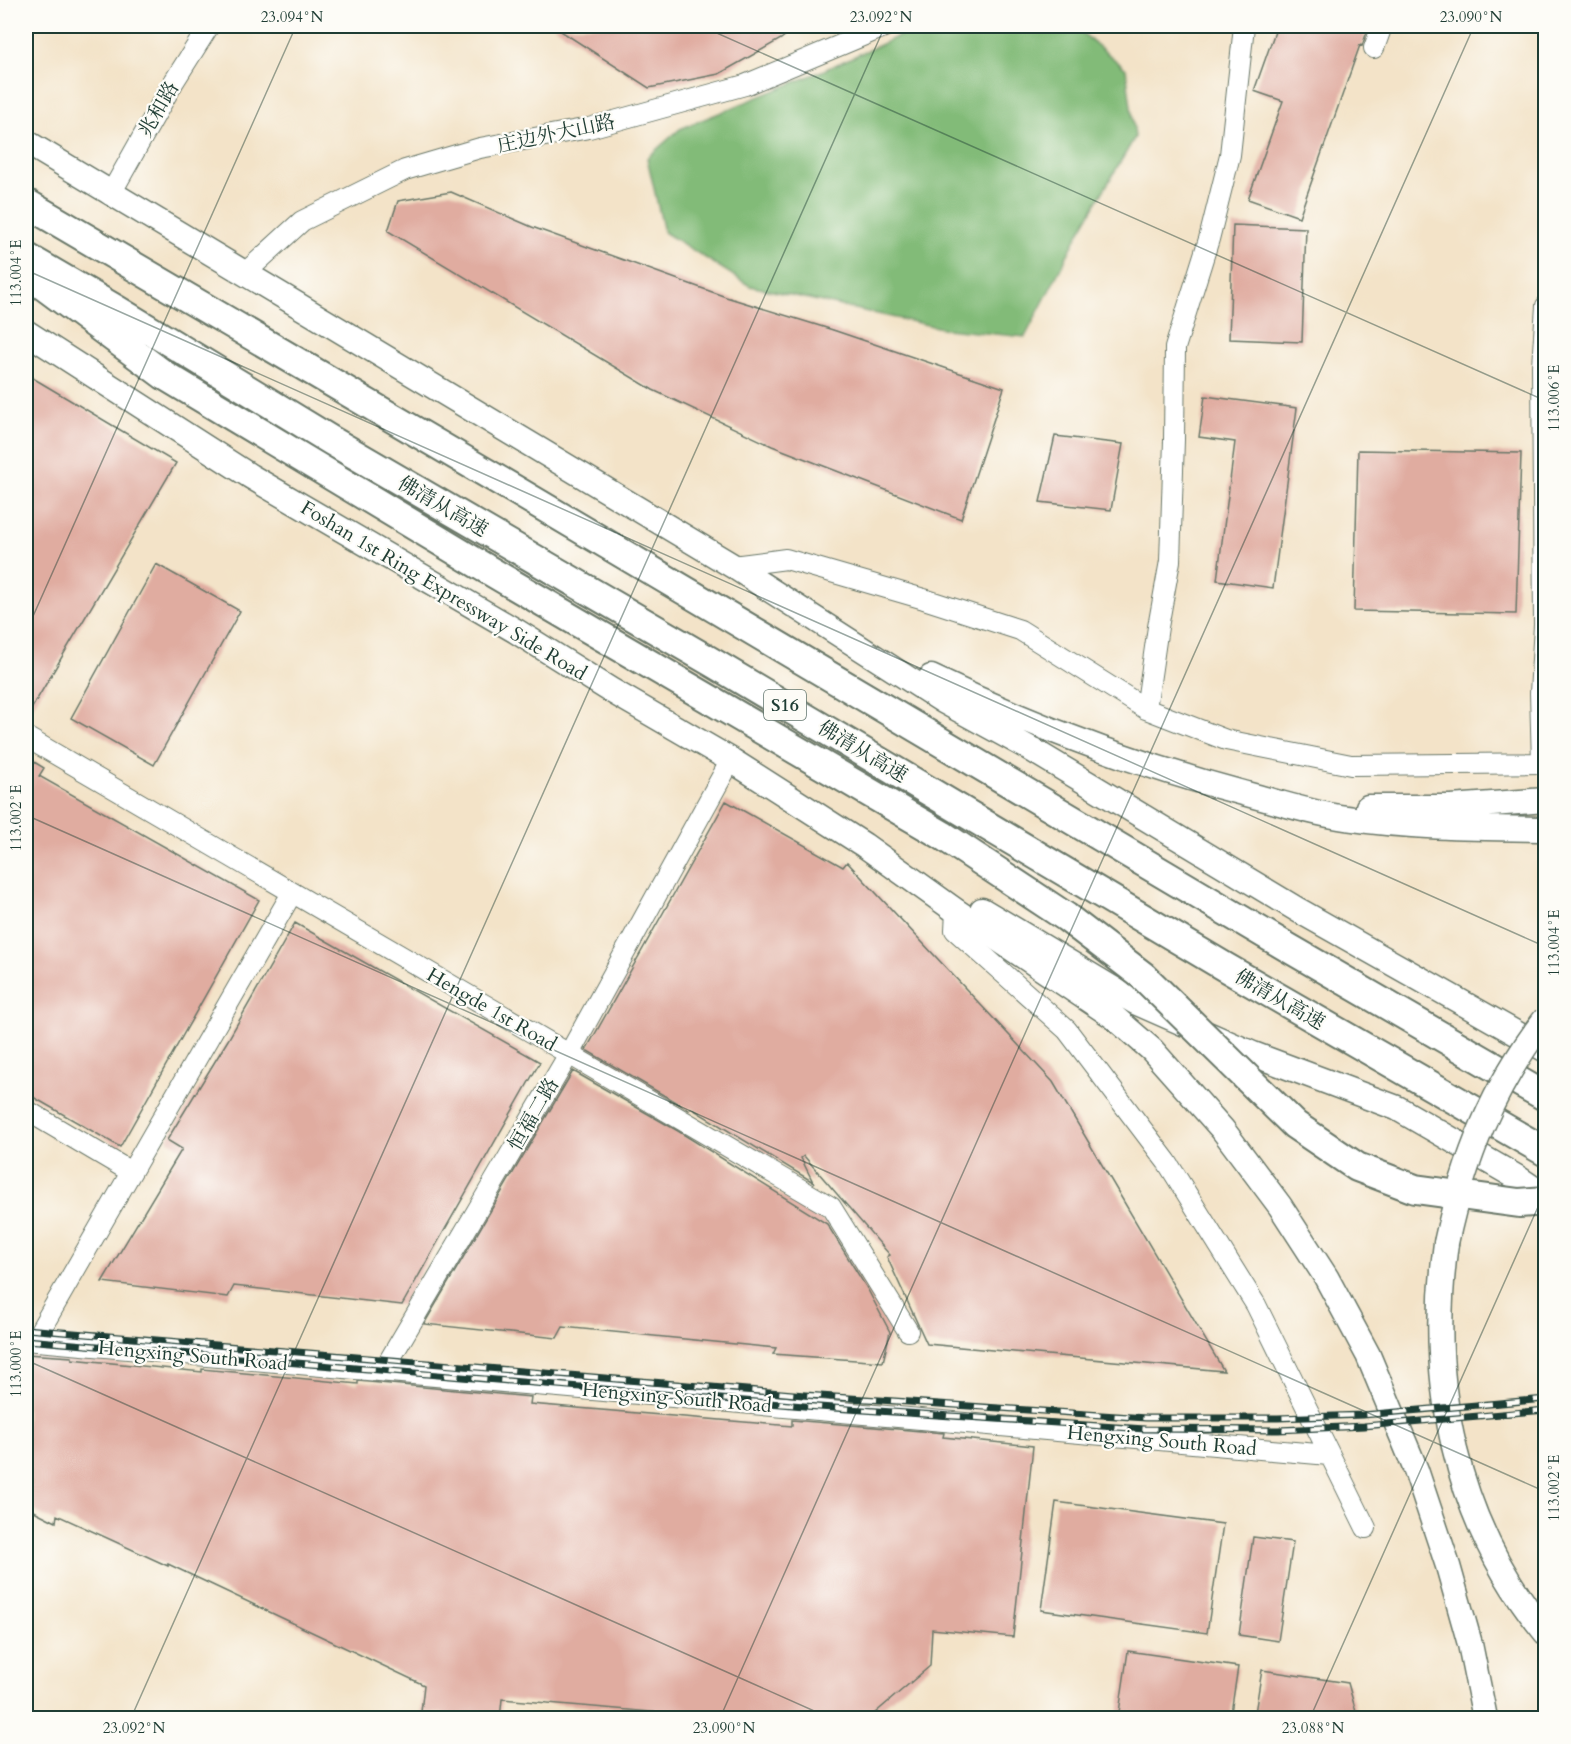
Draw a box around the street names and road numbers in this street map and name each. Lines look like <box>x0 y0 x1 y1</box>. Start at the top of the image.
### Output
street label: 兆和路 <box>132 77 185 142</box>
street label: 庄边外大山路 <box>495 108 618 159</box>
street label: 佛清从高速 <box>393 470 493 543</box>
street label: Foshan 1st Ring Expressway Side Road <box>296 494 592 687</box>
road number: S16 <box>764 690 806 720</box>
street label: 佛清从高速 <box>813 714 913 789</box>
street label: Hengde 1st Road <box>422 961 562 1058</box>
street label: 佛清从高速 <box>1230 963 1330 1036</box>
street label: 恒福二路 <box>502 1073 565 1156</box>
street label: Hengxing South Road <box>97 1334 289 1377</box>
street label: Hengxing South Road <box>581 1376 773 1419</box>
street label: Hengxing South Road <box>1066 1419 1258 1462</box>

